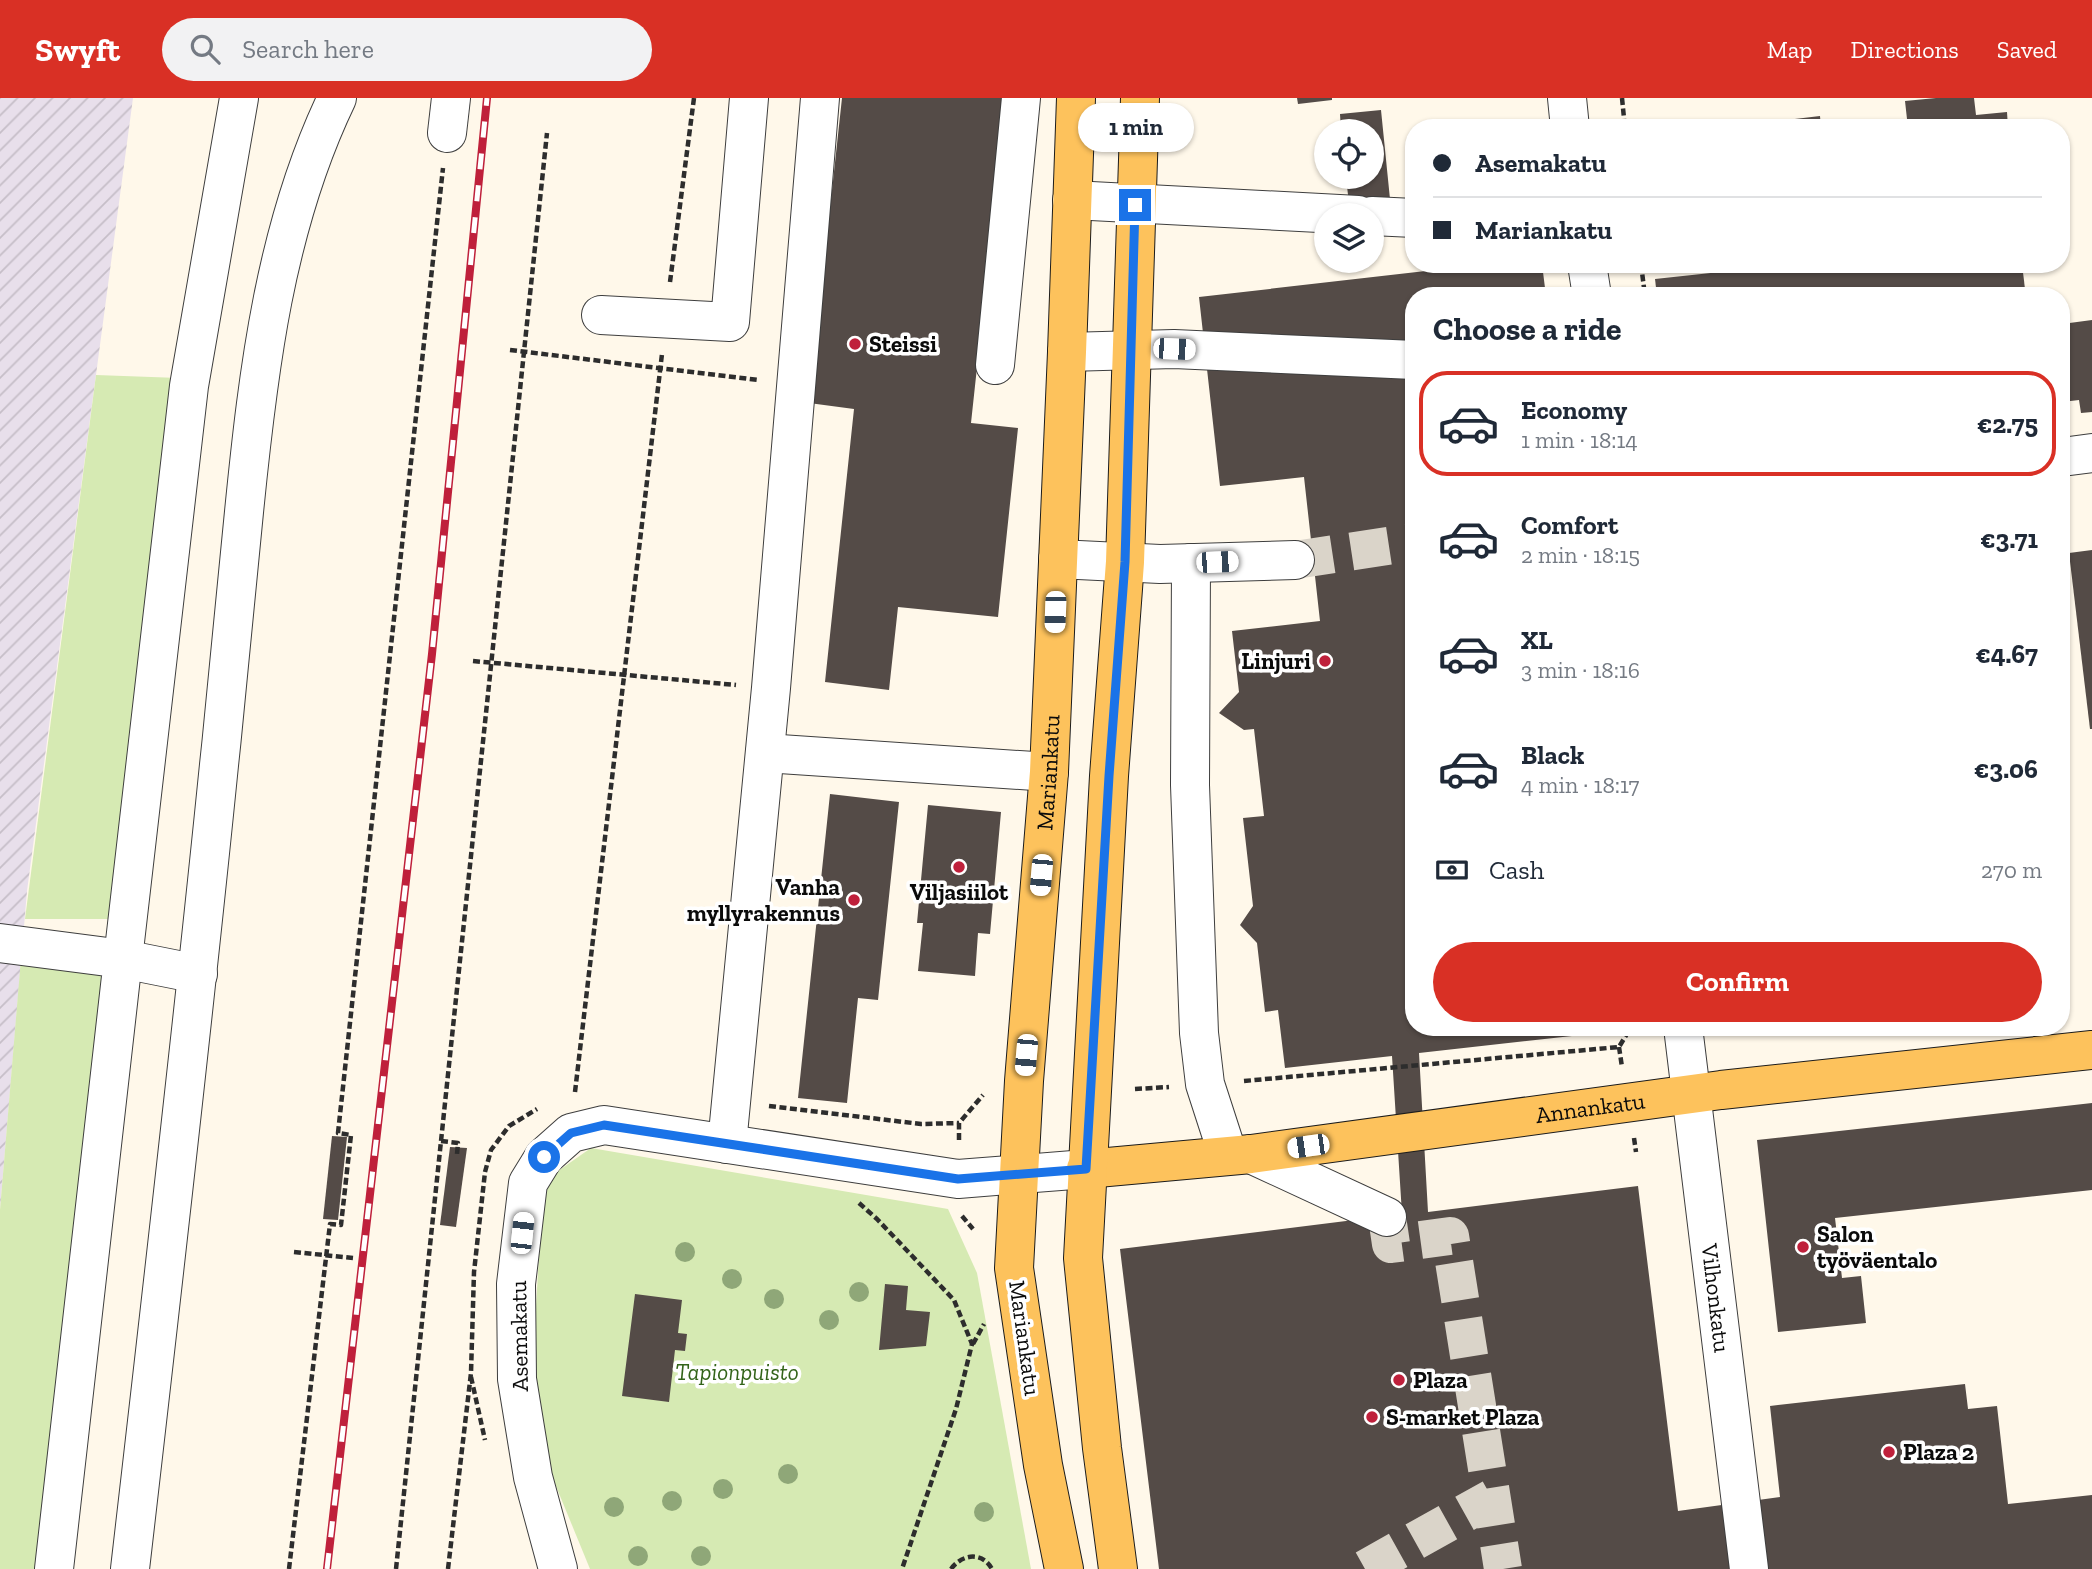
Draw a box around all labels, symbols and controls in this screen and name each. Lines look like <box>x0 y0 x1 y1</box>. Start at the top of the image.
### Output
search box <box>162 18 652 81</box>
text: Swyft <box>35 30 120 69</box>
icon: search <box>186 30 224 68</box>
text: Search here <box>242 33 374 65</box>
text: Map <box>1767 35 1813 64</box>
text: Directions <box>1851 35 1959 64</box>
text: Saved <box>1997 35 2057 64</box>
callout: 1 min <box>1077 104 1193 153</box>
text: 1 min <box>1109 113 1163 141</box>
map controls <box>1314 119 1384 273</box>
button: locate <box>1314 119 1384 189</box>
text: Asemakatu <box>1475 147 1606 179</box>
route end <box>1119 189 1151 221</box>
button: layers <box>1314 203 1384 273</box>
text: Mariankatu <box>1475 214 1612 246</box>
text: Choose a ride <box>1433 310 1621 348</box>
place label: Steissi <box>869 330 937 358</box>
marker: Steissi <box>847 336 863 352</box>
car <box>1153 338 1196 360</box>
icon: car <box>1437 392 1500 455</box>
text: Economy <box>1521 394 1627 426</box>
text: €2.75 <box>1977 408 2038 440</box>
text: 1 min · 18:14 <box>1521 426 1638 454</box>
icon: car <box>1437 507 1500 570</box>
text: Comfort <box>1521 509 1618 541</box>
text: €3.71 <box>1980 523 2038 555</box>
text: 2 min · 18:15 <box>1521 541 1640 569</box>
car <box>1196 551 1239 573</box>
car <box>1044 591 1067 633</box>
icon: car <box>1437 622 1500 685</box>
text: XL <box>1521 624 1553 656</box>
text: €4.67 <box>1975 638 2038 670</box>
place label: Linjuri <box>1241 647 1311 675</box>
marker: Linjuri <box>1317 653 1333 669</box>
text: 3 min · 18:16 <box>1521 656 1640 684</box>
street label: Mariankatu <box>1030 714 1065 831</box>
icon: car <box>1437 737 1500 800</box>
text: Black <box>1521 739 1584 771</box>
text: €3.06 <box>1974 753 2038 785</box>
text: 4 min · 18:17 <box>1521 771 1639 799</box>
icon: cash <box>1433 851 1471 889</box>
car <box>1029 853 1054 897</box>
text: Cash <box>1489 854 1544 886</box>
text: 270 m <box>1981 856 2042 884</box>
marker: Viljasiilot <box>951 859 967 875</box>
place label: Vanha myllyrakennus <box>687 873 840 927</box>
place label: Viljasiilot <box>910 878 1009 906</box>
marker: Vanha myllyrakennus <box>846 892 862 908</box>
button: Confirm <box>1433 942 2042 1022</box>
car <box>1014 1033 1039 1077</box>
street label: Annankatu <box>1534 1086 1647 1129</box>
car <box>1286 1133 1331 1159</box>
route start <box>528 1141 560 1173</box>
car <box>510 1211 535 1255</box>
place label: Salon työväentalo <box>1817 1220 1937 1274</box>
marker: Salon työväentalo <box>1795 1239 1811 1255</box>
street label: Vilhonkatu <box>1695 1241 1737 1354</box>
street label: Mariankatu <box>1003 1279 1047 1398</box>
street label: Asemakatu <box>504 1280 534 1392</box>
park label: Tapionpuisto <box>675 1358 799 1386</box>
place label: Plaza <box>1413 1366 1468 1394</box>
marker: Plaza <box>1391 1372 1407 1388</box>
place label: S-market Plaza <box>1386 1403 1540 1431</box>
marker: S-market Plaza <box>1364 1409 1380 1425</box>
place label: Plaza 2 <box>1903 1438 1974 1466</box>
marker: Plaza 2 <box>1881 1444 1897 1460</box>

